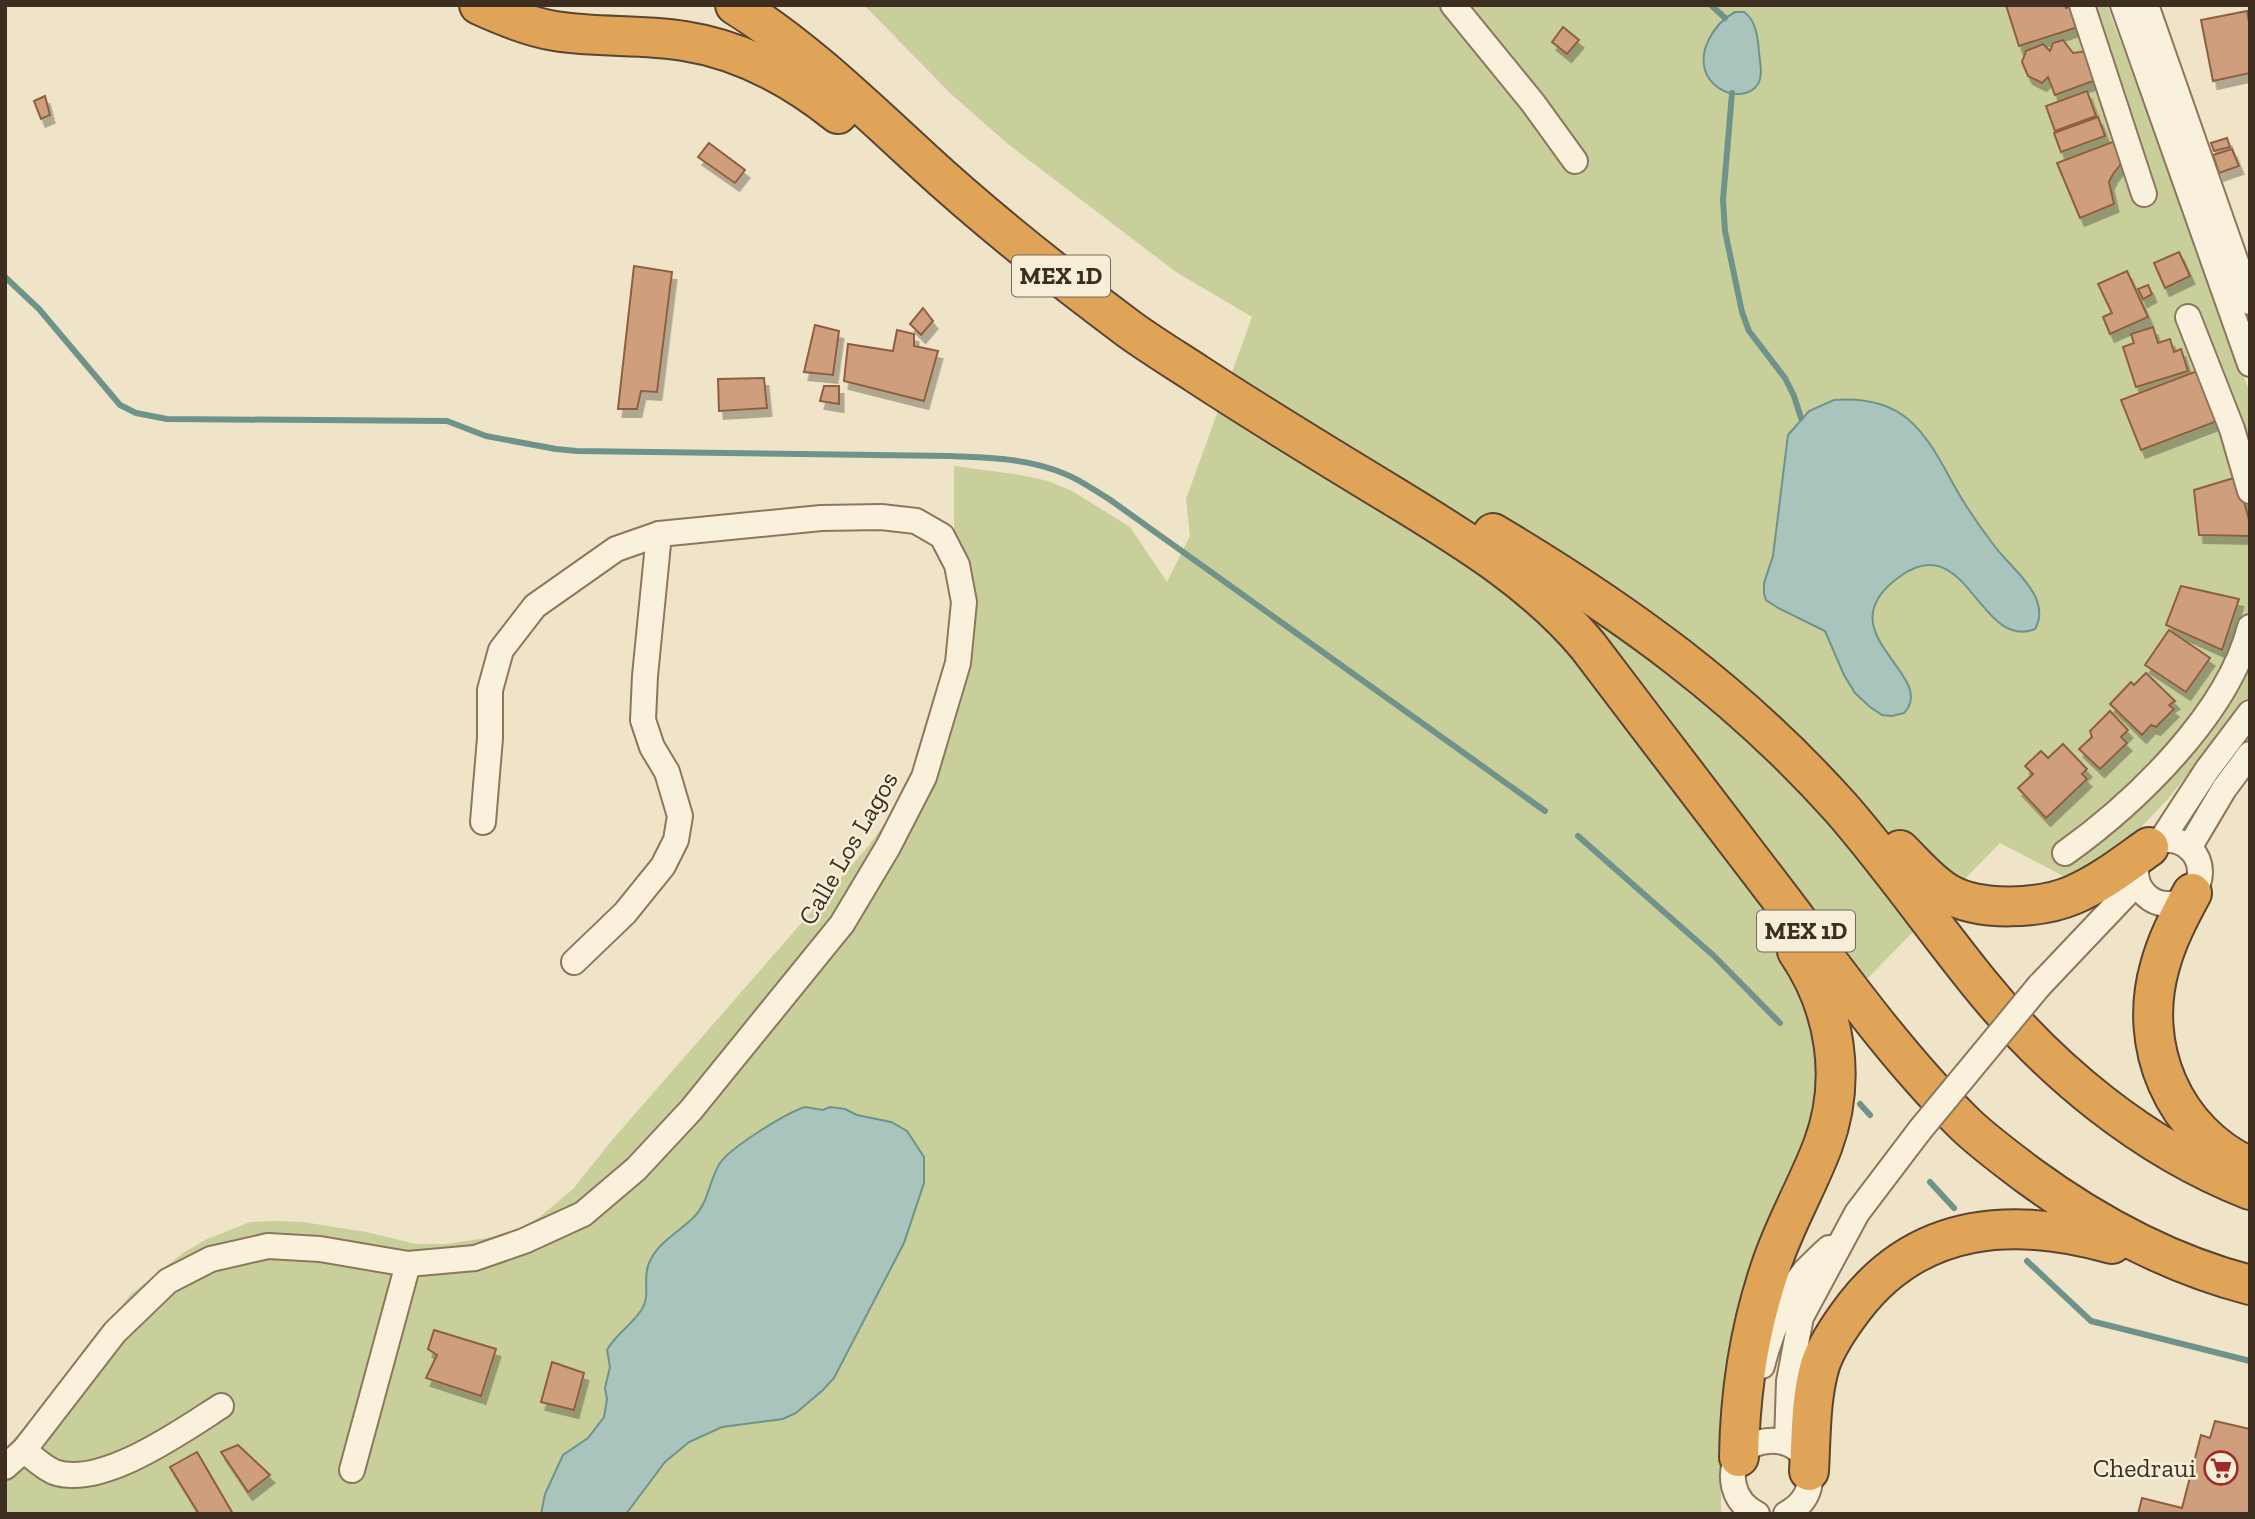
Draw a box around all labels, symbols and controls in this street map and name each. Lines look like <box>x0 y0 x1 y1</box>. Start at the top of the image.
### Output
road number: MEX 1D <box>1012 256 1110 296</box>
street label: Calle Los Lagos <box>791 766 905 930</box>
road number: MEX 1D <box>1757 911 1855 951</box>
supermarket icon: Chedraui <box>2202 1449 2240 1487</box>
place label: Chedraui <box>2093 1452 2196 1484</box>

